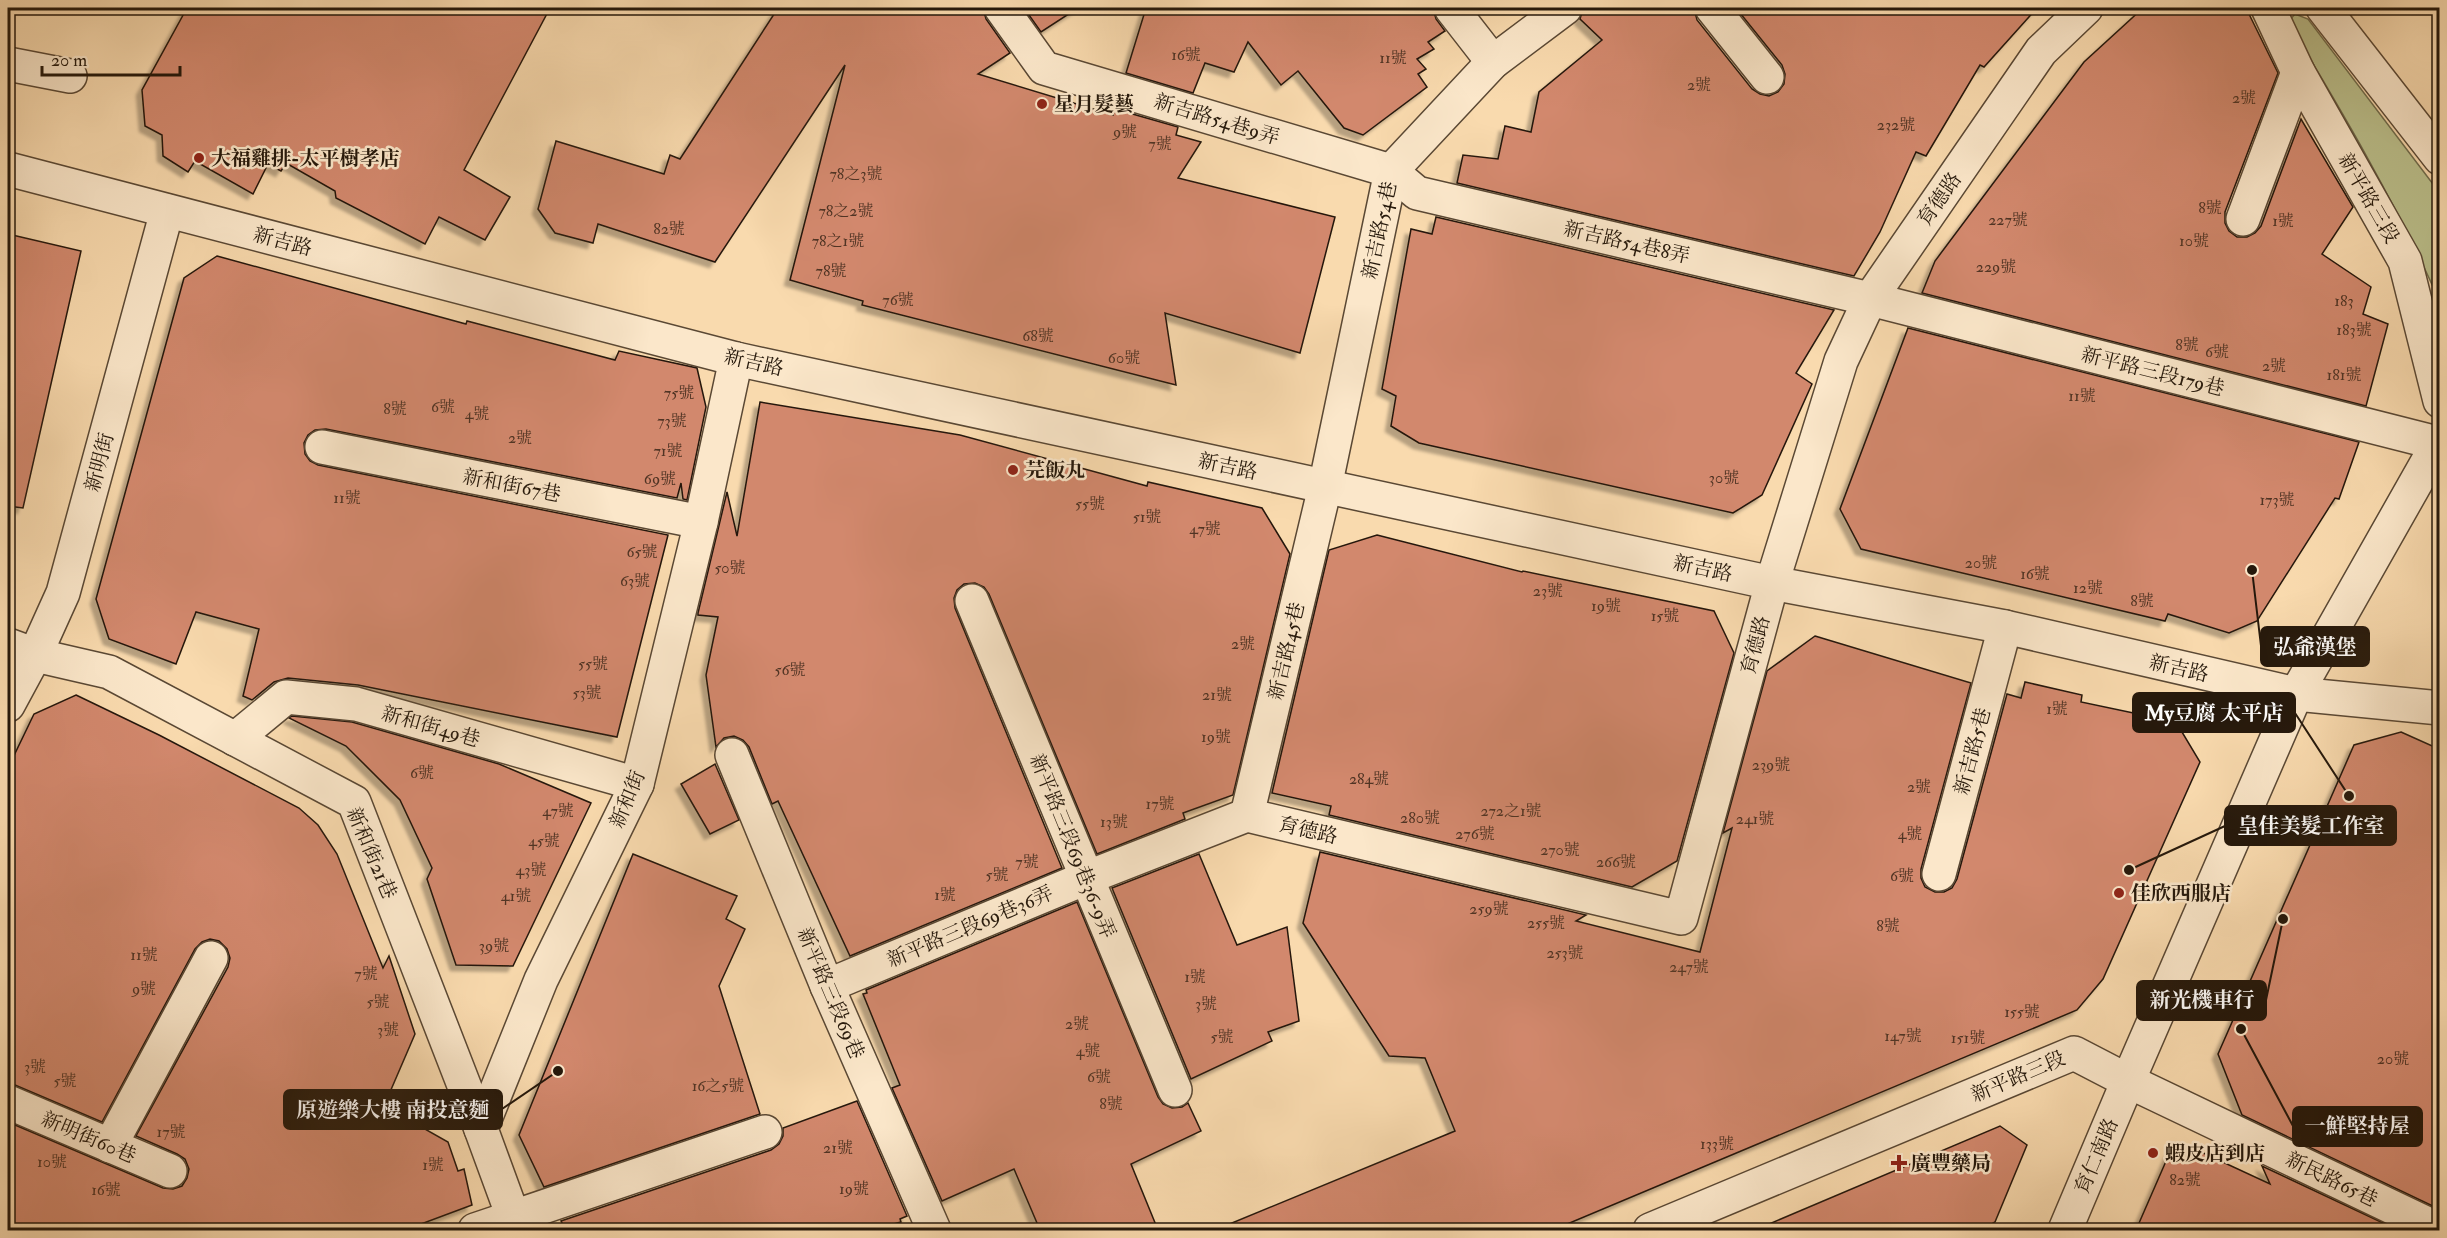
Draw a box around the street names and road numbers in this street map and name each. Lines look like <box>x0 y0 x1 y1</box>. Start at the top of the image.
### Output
street label: 新吉路54巷9弄 <box>1151 89 1282 150</box>
street label: 新平路三段 <box>2333 149 2404 248</box>
street label: 育德路 <box>1912 168 1967 231</box>
street label: 新吉路54巷 <box>1357 179 1402 281</box>
street label: 新吉路54巷8弄 <box>1561 216 1692 269</box>
street label: 新吉路 <box>251 222 315 261</box>
street label: 新平路三段179巷 <box>2079 342 2227 401</box>
street label: 新吉路 <box>722 344 786 381</box>
street label: 新明街 <box>80 430 119 494</box>
street label: 新吉路 <box>1196 448 1260 485</box>
street label: 新和街67巷 <box>461 464 563 507</box>
street label: 新吉路 <box>1671 550 1735 587</box>
street label: 新吉路45巷 <box>1263 600 1310 702</box>
street label: 育德路 <box>1736 613 1775 677</box>
street label: 新吉路 <box>2147 650 2211 687</box>
street label: 新和街49巷 <box>379 701 483 752</box>
street label: 新吉路5巷 <box>1949 705 1996 797</box>
street label: 新平路三段69巷36-9弄 <box>1024 750 1121 942</box>
street label: 新和街 <box>604 767 651 832</box>
street label: 新和街21巷 <box>341 804 402 903</box>
street label: 育德路 <box>1276 812 1340 849</box>
street label: 新平路三段69巷36弄 <box>883 880 1057 973</box>
street label: 新平路三段69巷 <box>792 924 869 1063</box>
street label: 新平路三段 <box>1967 1045 2069 1108</box>
street label: 新明街60巷 <box>38 1106 140 1169</box>
street label: 育仁南路 <box>2069 1114 2124 1198</box>
street label: 新民路65巷 <box>2282 1147 2382 1212</box>

